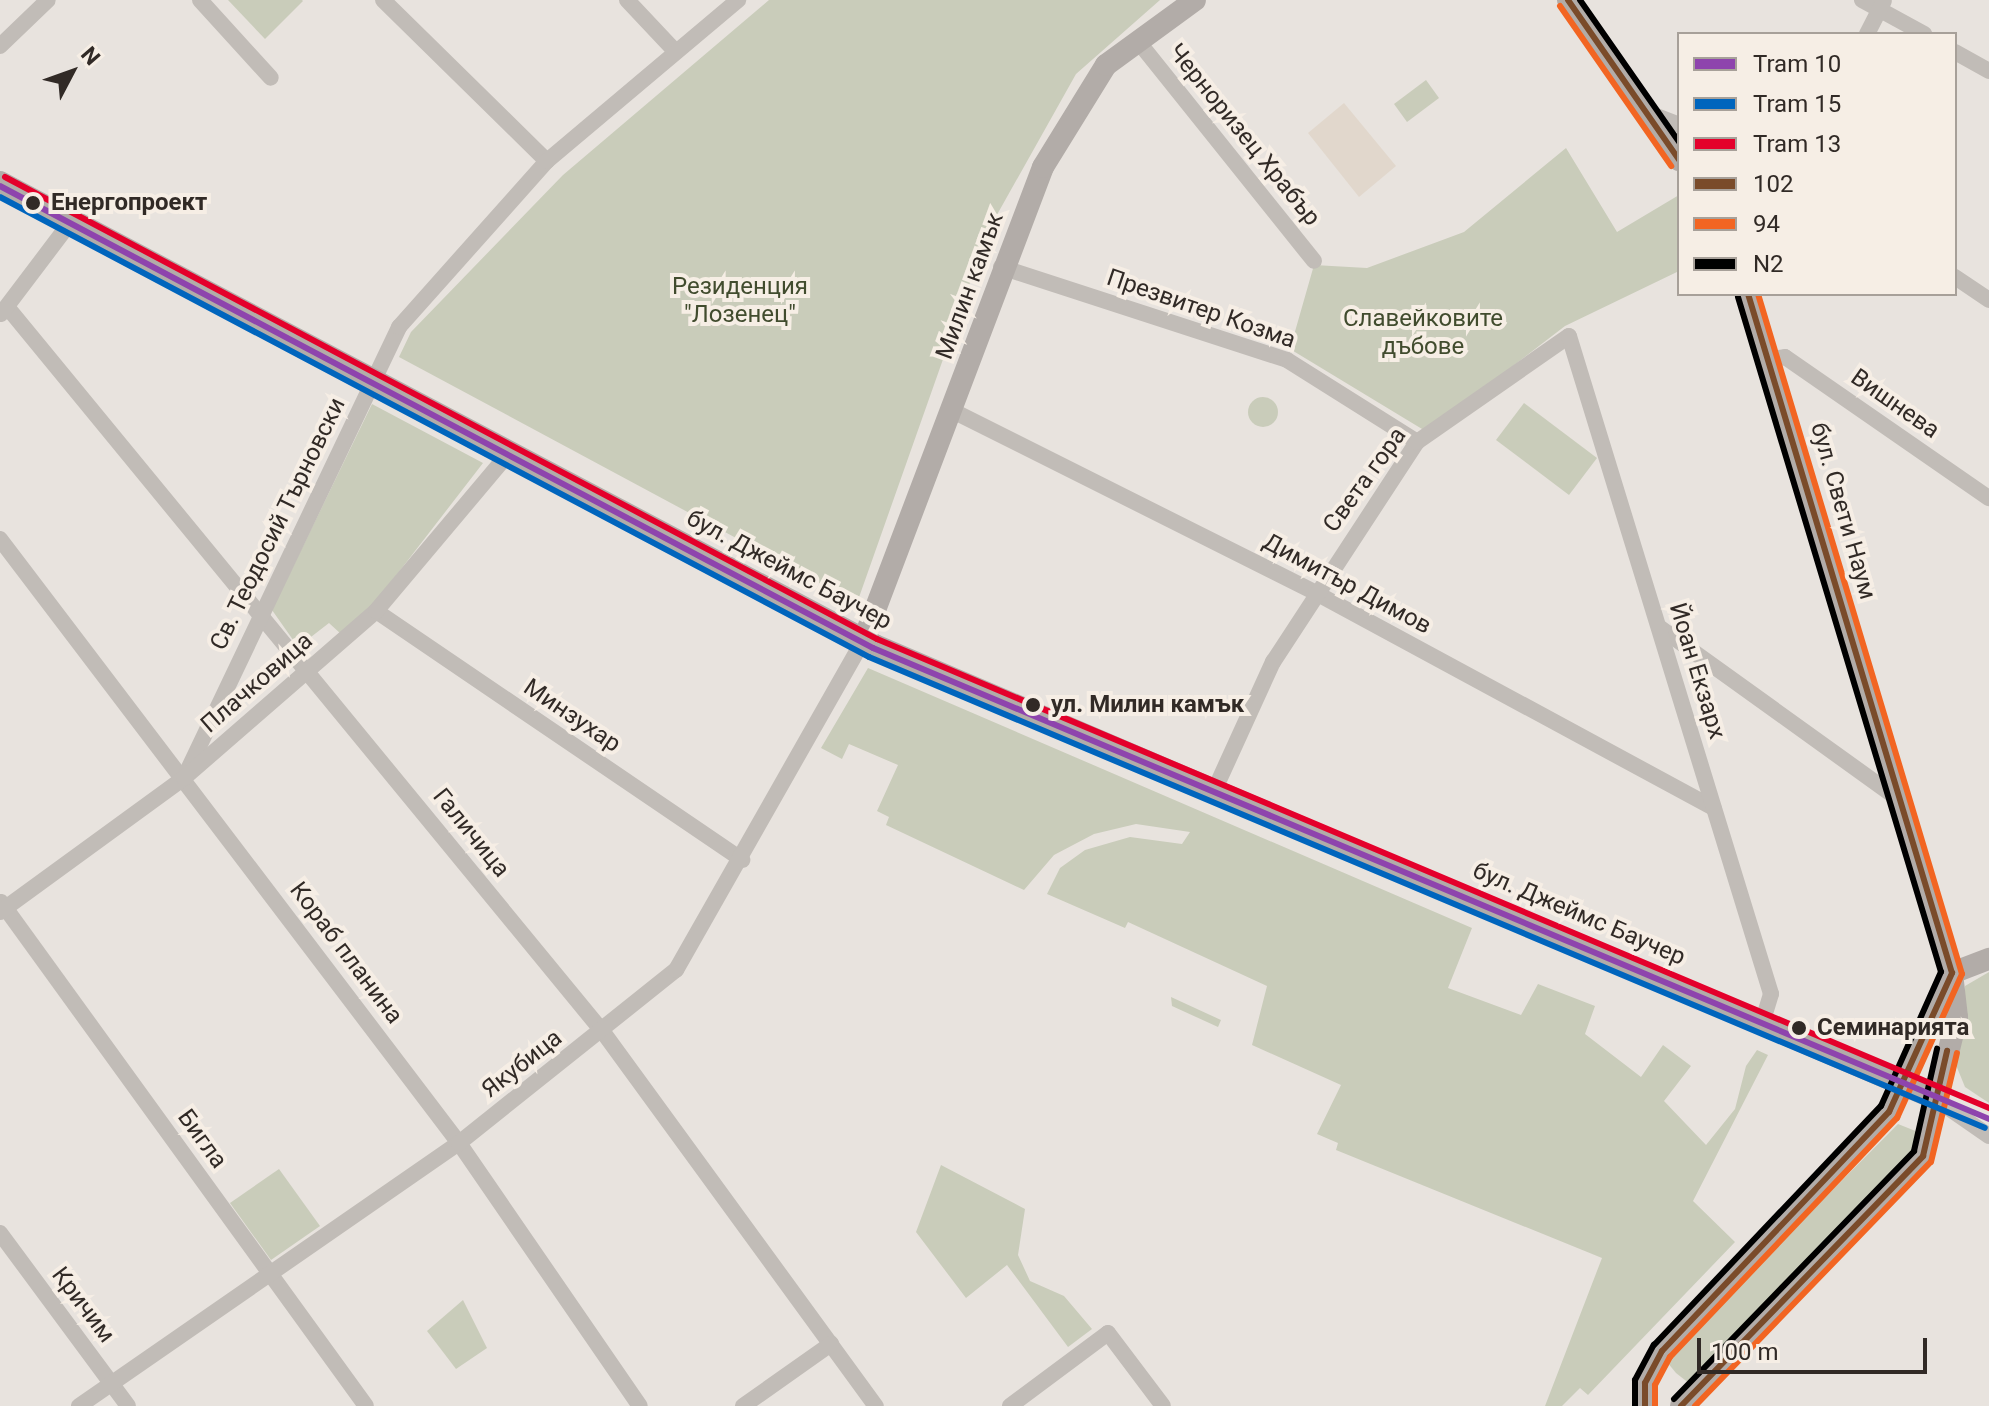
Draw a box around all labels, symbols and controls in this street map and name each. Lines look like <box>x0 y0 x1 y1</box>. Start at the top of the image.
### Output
north arrow <box>32 32 112 112</box>
legend <box>1677 32 1957 296</box>
street label: Черноризец Храбър <box>1162 38 1326 232</box>
text: N <box>76 42 105 70</box>
text: Tram 10 <box>1753 50 1841 78</box>
text: Tram 15 <box>1753 90 1841 118</box>
text: Tram 13 <box>1753 130 1841 158</box>
text: 102 <box>1753 170 1793 198</box>
place label: Енергопроект <box>51 189 207 217</box>
marker: Енергопроект <box>22 192 44 214</box>
street label: Милин камък <box>930 209 1010 363</box>
text: 94 <box>1753 210 1780 238</box>
text: N2 <box>1753 250 1784 278</box>
street label: Презвитер Козма <box>1103 263 1299 355</box>
park label: Резиденция "Лозенец" <box>672 273 808 329</box>
park label: Славейковите дъбове <box>1343 305 1503 361</box>
street label: Вишнева <box>1845 363 1945 445</box>
street label: Св. Теодосий Търновски <box>204 393 352 655</box>
street label: бул. Свети Наум <box>1804 419 1882 603</box>
street label: Света гора <box>1317 422 1413 538</box>
street label: бул. Джеймс Баучер <box>682 504 896 636</box>
street label: Димитър Димов <box>1258 528 1436 640</box>
street label: Йоан Екзарх <box>1663 600 1731 742</box>
street label: Плачковица <box>195 627 319 739</box>
street label: Минзухар <box>518 673 626 759</box>
place label: ул. Милин камък <box>1051 691 1244 719</box>
marker: ул. Милин камък <box>1022 694 1044 716</box>
street label: Галичица <box>427 783 515 883</box>
street label: бул. Джеймс Баучер <box>1468 856 1690 972</box>
street label: Кораб планина <box>283 876 409 1030</box>
place label: Семинарията <box>1817 1014 1969 1042</box>
marker: Семинарията <box>1788 1017 1810 1039</box>
street label: Якубица <box>476 1024 568 1104</box>
street label: Бигла <box>171 1104 233 1174</box>
street label: Кричим <box>45 1262 121 1348</box>
scale bar <box>1701 1322 1931 1372</box>
text: 100 m <box>1711 1338 1778 1366</box>

